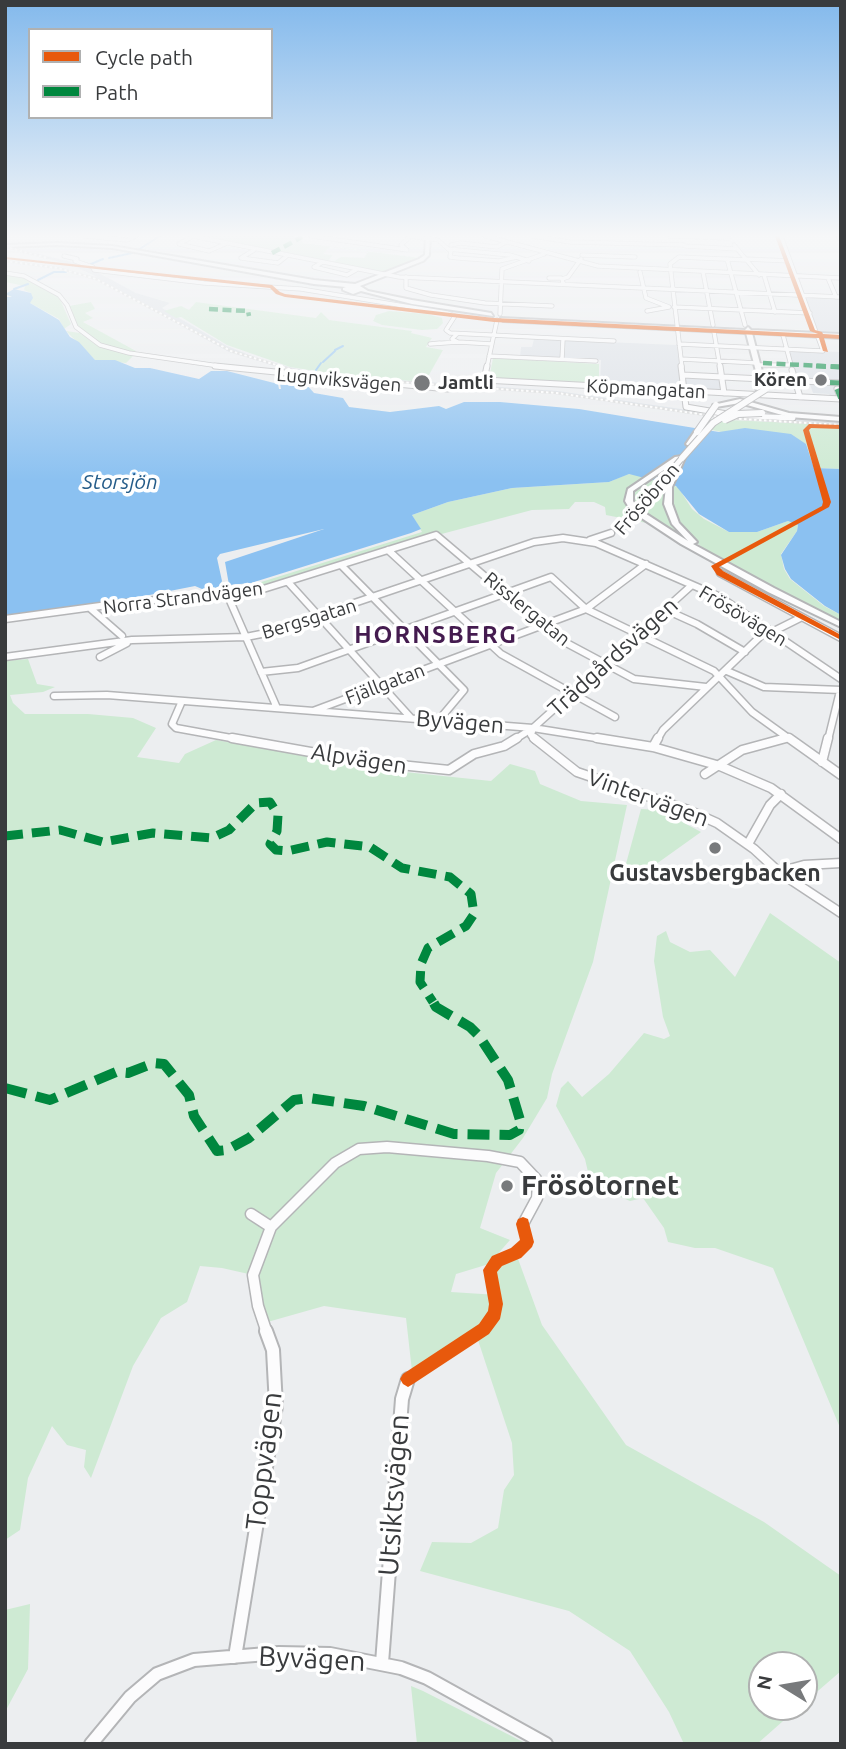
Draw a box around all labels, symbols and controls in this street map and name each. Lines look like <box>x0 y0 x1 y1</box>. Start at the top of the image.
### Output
legend <box>28 28 273 119</box>
text: Cycle path <box>95 45 193 69</box>
text: Path <box>95 80 138 104</box>
street label: Lugnviksvägen <box>276 363 402 397</box>
place label: Kören <box>754 369 807 391</box>
place label: Jamtli <box>438 372 494 394</box>
marker: Kören <box>813 372 829 388</box>
marker: Jamtli <box>412 373 432 393</box>
street label: Köpmangatan <box>586 374 706 404</box>
street label: Frösöbron <box>610 458 684 540</box>
water label: Storsjön <box>82 469 158 495</box>
street label: Risslergatan <box>479 567 575 651</box>
street label: Norra Strandvägen <box>102 577 264 619</box>
street label: Frösövägen <box>695 581 791 651</box>
street label: Trädgårdsvägen <box>542 591 684 723</box>
street label: Bergsgatan <box>259 594 359 644</box>
district label: HORNSBERG <box>355 621 517 649</box>
street label: Fjällgatan <box>342 658 428 710</box>
street label: Byvägen <box>415 704 505 740</box>
street label: Alpvägen <box>309 738 409 780</box>
street label: Vintervägen <box>584 763 712 833</box>
marker: Gustavsbergbacken <box>707 840 723 856</box>
place label: Gustavsbergbacken <box>609 859 821 887</box>
place label: Frösötornet <box>521 1169 679 1203</box>
marker: Frösötornet <box>499 1178 515 1194</box>
street label: Toppvägen <box>239 1390 289 1532</box>
street label: Utsiktsvägen <box>372 1413 416 1577</box>
street label: Byvägen <box>258 1639 366 1679</box>
north arrow <box>748 1651 818 1721</box>
text: N <box>752 1673 777 1691</box>

